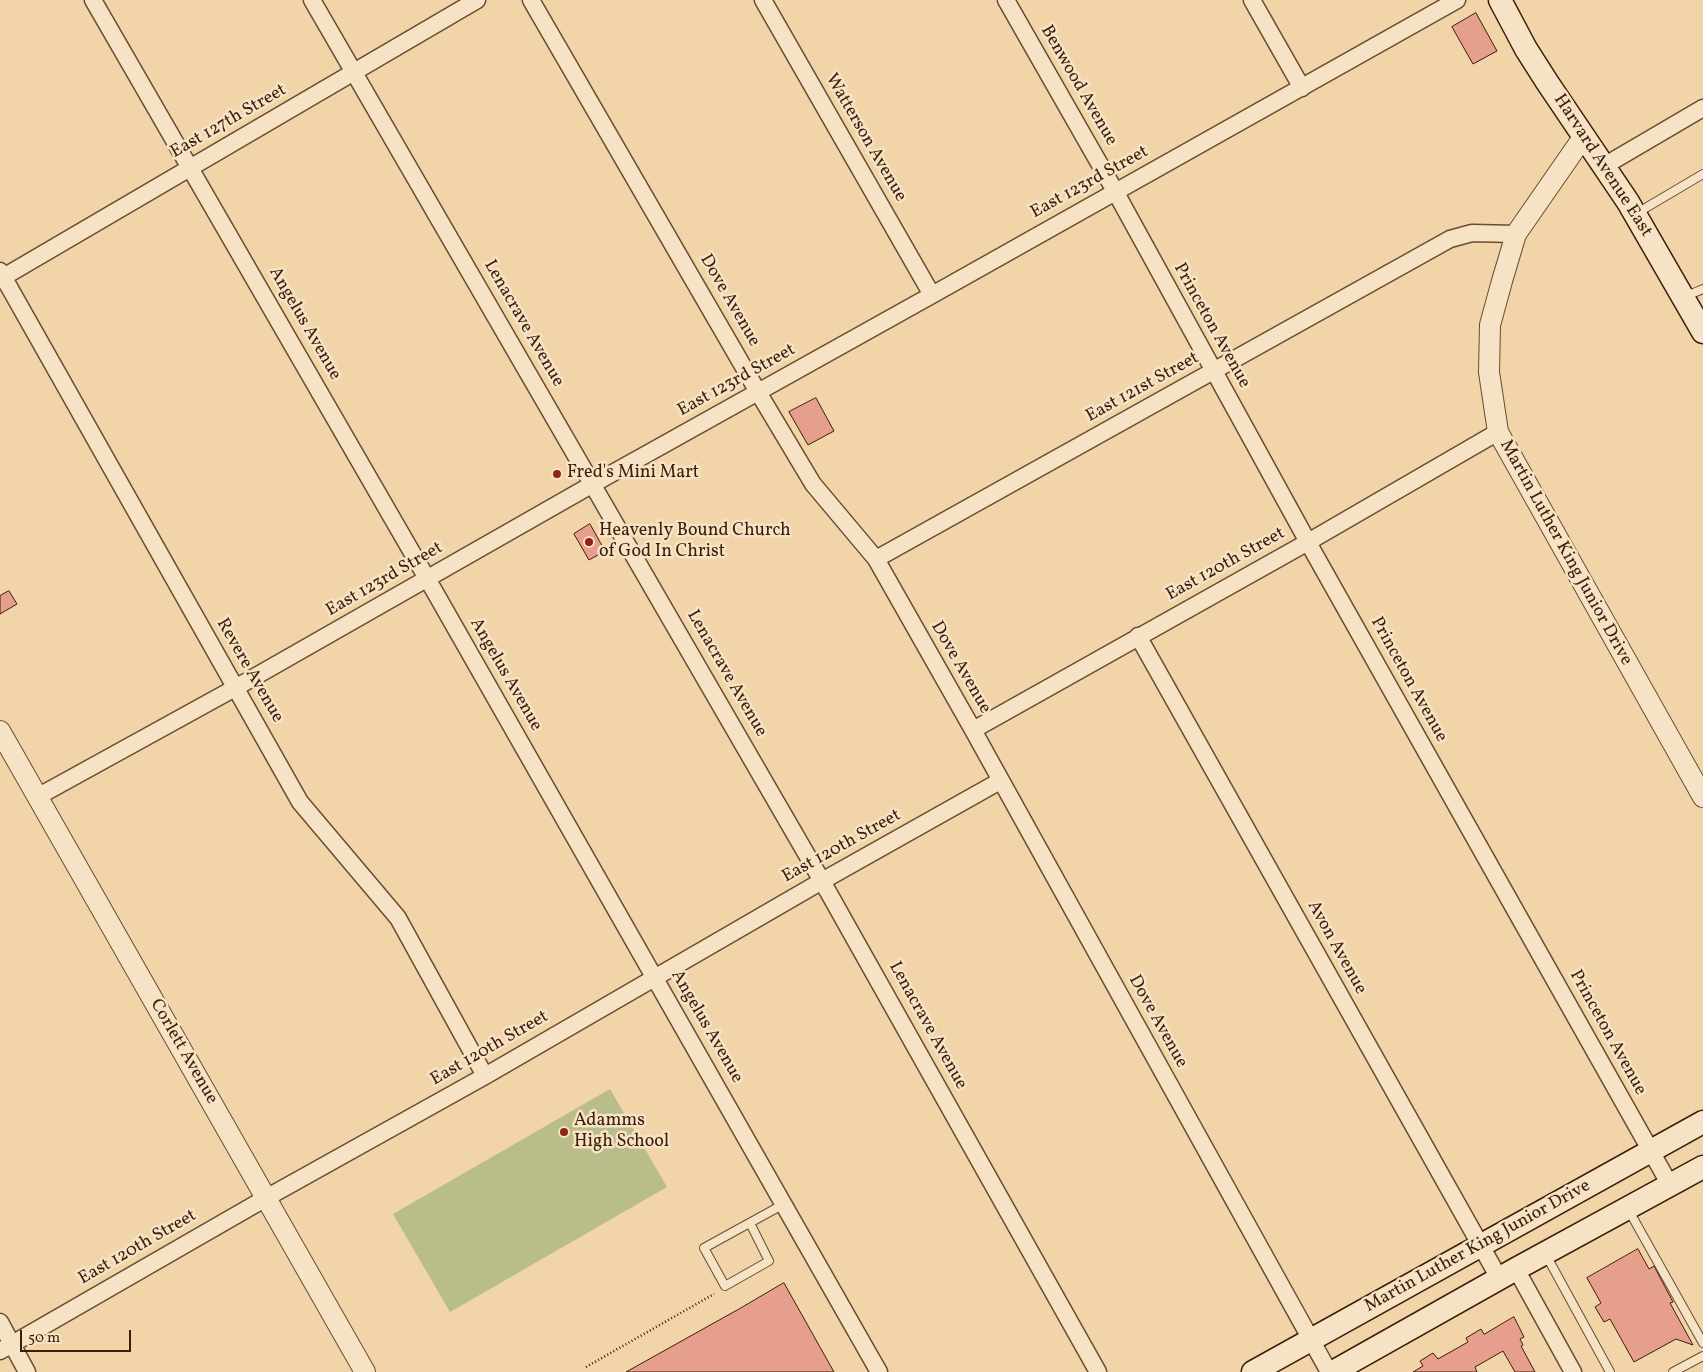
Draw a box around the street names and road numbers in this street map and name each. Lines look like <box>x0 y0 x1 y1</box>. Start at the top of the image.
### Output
street label: Benwood Avenue <box>1035 22 1121 150</box>
street label: Watterson Avenue <box>820 70 910 206</box>
street label: East 127th Street <box>167 80 291 164</box>
street label: Harvard Avenue East <box>1548 90 1656 242</box>
street label: East 123rd Street <box>1027 142 1153 224</box>
street label: Dove Avenue <box>694 251 764 351</box>
street label: Lenacrave Avenue <box>478 257 568 391</box>
street label: Princeton Avenue <box>1168 260 1254 392</box>
street label: Angelus Avenue <box>263 264 345 384</box>
street label: East 123rd Street <box>674 340 800 422</box>
street label: East 121st Street <box>1083 348 1203 428</box>
street label: Martin Luther King Junior Drive <box>1494 437 1636 669</box>
street label: East 120th Street <box>1163 523 1289 607</box>
street label: East 123rd Street <box>323 538 447 622</box>
street label: Lenacrave Avenue <box>681 607 771 741</box>
street label: Princeton Avenue <box>1365 614 1451 746</box>
street label: Revere Avenue <box>210 615 288 727</box>
street label: Angelus Avenue <box>464 615 546 735</box>
street label: Dove Avenue <box>925 618 995 718</box>
street label: East 120th Street <box>779 805 905 889</box>
street label: Avon Avenue <box>1301 897 1371 999</box>
street label: Lenacrave Avenue <box>883 958 971 1094</box>
street label: Angelus Avenue <box>665 967 747 1087</box>
street label: Princeton Avenue <box>1564 967 1650 1099</box>
street label: Dove Avenue <box>1123 972 1191 1072</box>
street label: Corlett Avenue <box>144 996 222 1108</box>
street label: East 120th Street <box>427 1007 553 1091</box>
street label: Martin Luther King Junior Drive <box>1362 1176 1594 1318</box>
street label: East 120th Street <box>75 1206 201 1290</box>

